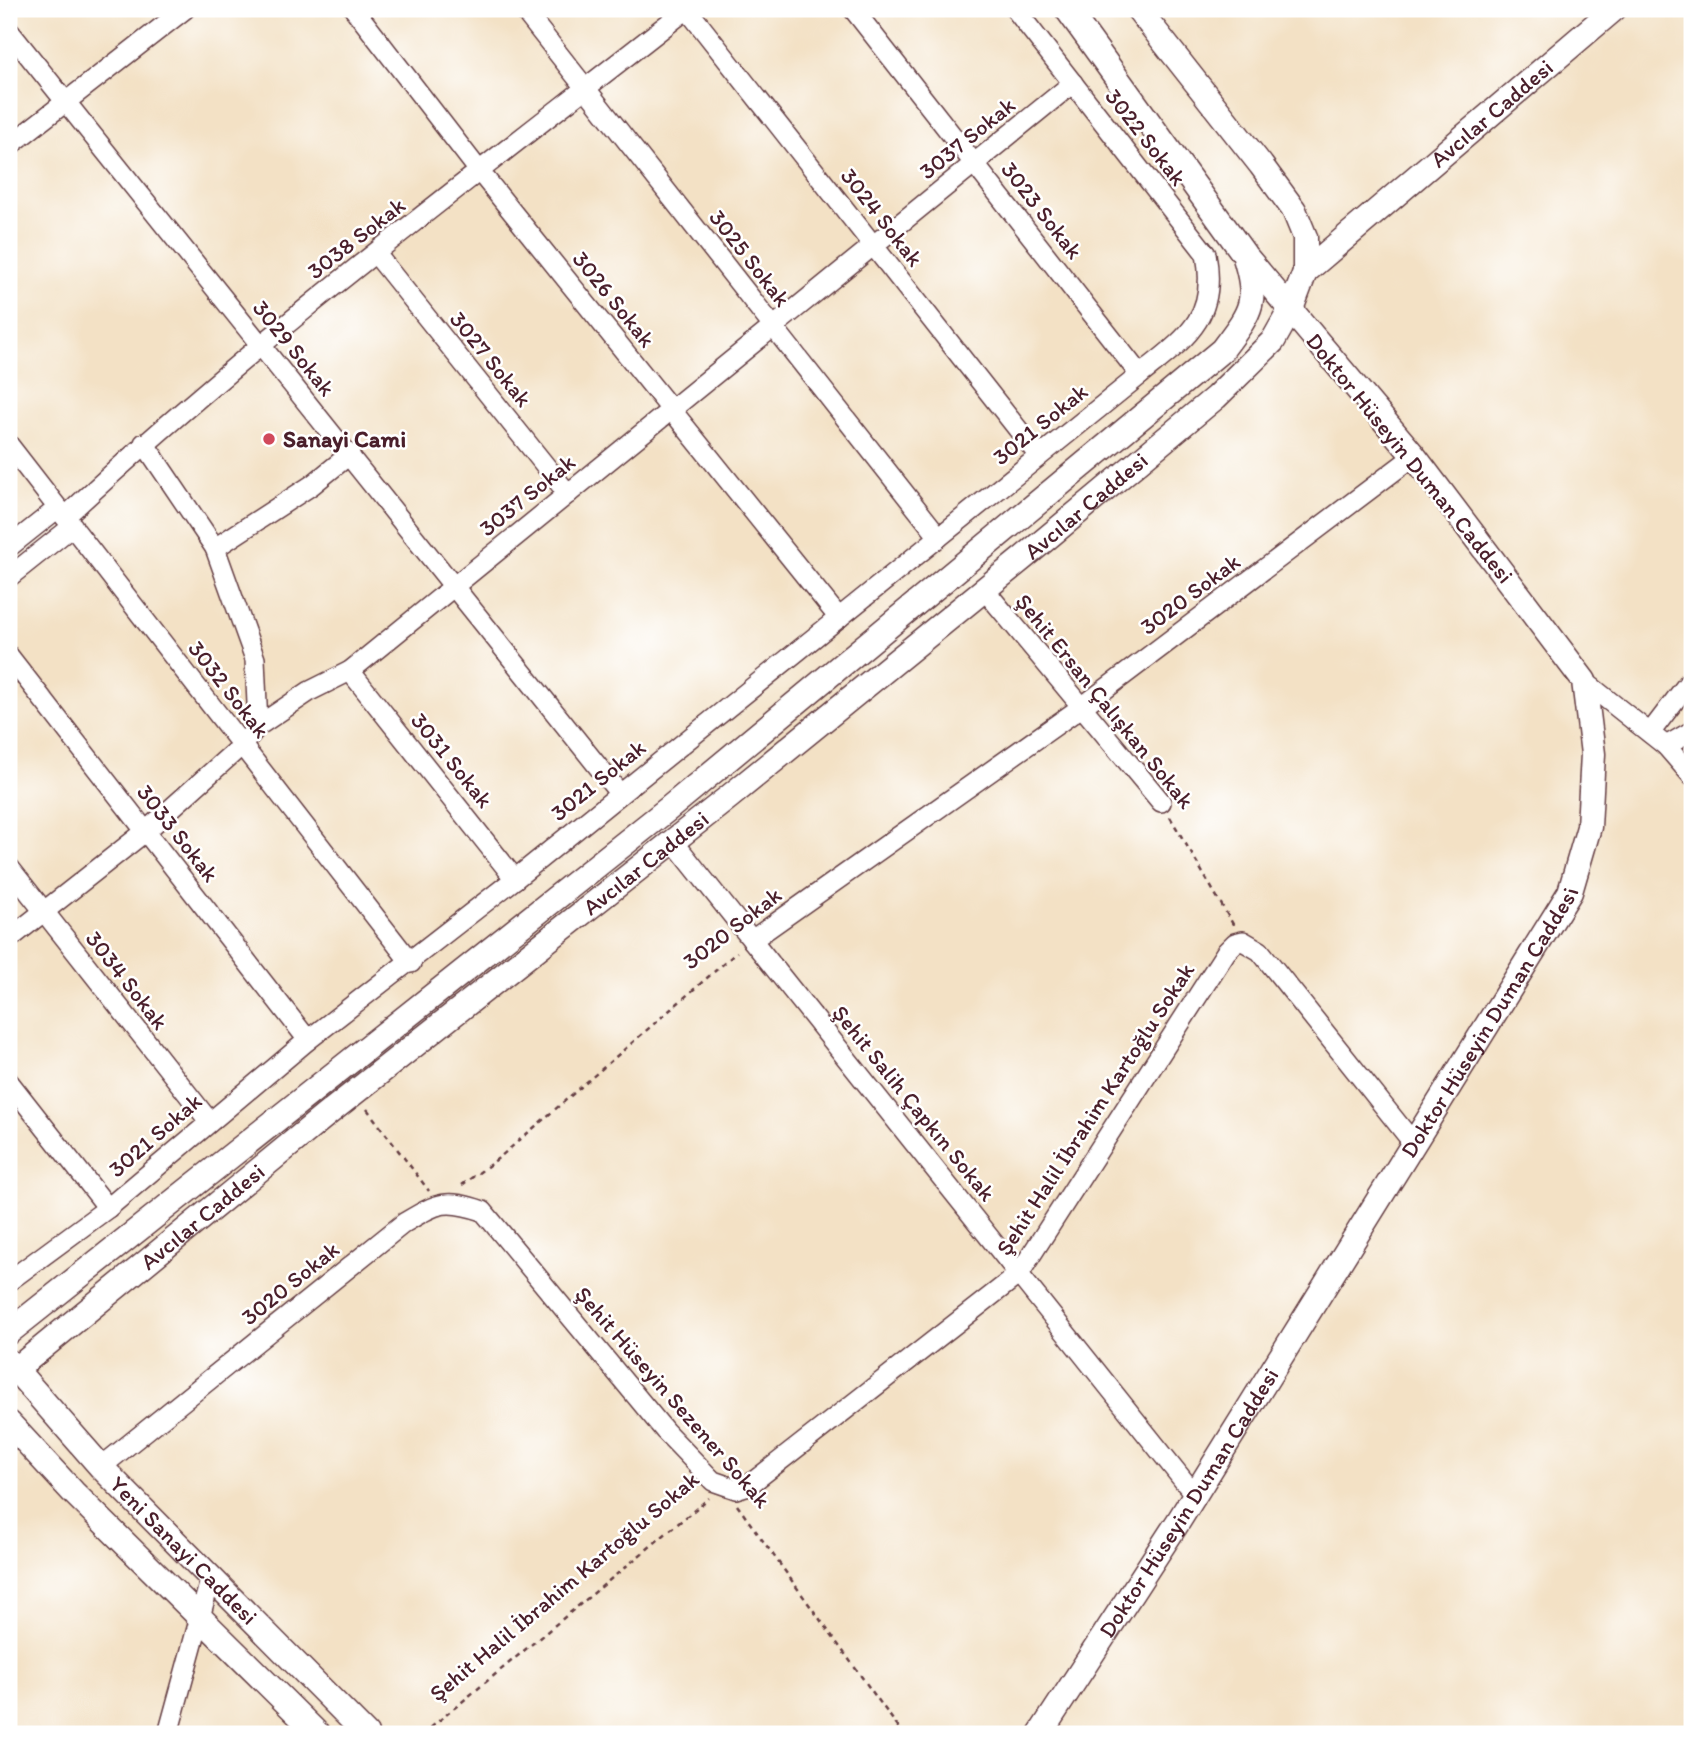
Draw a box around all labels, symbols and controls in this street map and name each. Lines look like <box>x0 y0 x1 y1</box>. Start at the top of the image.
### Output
street label: Avcılar Caddesi <box>1424 53 1559 173</box>
street label: 3022 Sokak <box>1099 83 1193 191</box>
street label: 3037 Sokak <box>913 91 1021 185</box>
street label: 3023 Sokak <box>995 156 1089 265</box>
street label: 3024 Sokak <box>835 162 929 272</box>
street label: 3038 Sokak <box>301 191 411 285</box>
street label: 3025 Sokak <box>703 204 797 312</box>
street label: 3026 Sokak <box>567 245 661 353</box>
street label: 3029 Sokak <box>247 294 341 402</box>
street label: 3027 Sokak <box>444 305 538 413</box>
street label: Doktor Hüseyin Duman Caddesi <box>1300 327 1520 589</box>
street label: 3021 Sokak <box>987 377 1093 471</box>
place label: Sanayi Cami <box>283 425 406 453</box>
marker: Sanayi Cami <box>261 431 277 447</box>
street label: Avcılar Caddesi <box>1018 446 1153 565</box>
street label: 3037 Sokak <box>473 448 581 542</box>
street label: 3020 Sokak <box>1135 547 1246 641</box>
street label: Şehit Ersan Çalışkan Sokak <box>1010 588 1200 814</box>
street label: 3032 Sokak <box>182 635 276 744</box>
street label: 3031 Sokak <box>405 707 499 814</box>
street label: 3021 Sokak <box>545 733 651 827</box>
street label: 3033 Sokak <box>131 778 225 888</box>
street label: Avcılar Caddesi <box>577 805 714 921</box>
street label: 3020 Sokak <box>677 881 787 975</box>
street label: Doktor Hüseyin Duman Caddesi <box>1394 884 1585 1163</box>
street label: 3034 Sokak <box>80 925 174 1035</box>
street label: Şehit Halil İbrahim Kartoğlu Sokak <box>990 957 1200 1260</box>
street label: Şehit Salih Çapkın Sokak <box>826 999 1002 1207</box>
street label: 3021 Sokak <box>103 1087 208 1183</box>
street label: Avcılar Caddesi <box>135 1157 270 1276</box>
street label: 3020 Sokak <box>235 1235 345 1331</box>
street label: Şehit Hüseyin Sezener Sokak <box>569 1281 777 1513</box>
street label: Doktor Hüseyin Duman Caddesi <box>1093 1363 1284 1643</box>
street label: Şehit Halil İbrahim Kartoğlu Sokak <box>424 1465 704 1707</box>
street label: Yeni Sanayi Caddesi <box>104 1470 263 1631</box>

